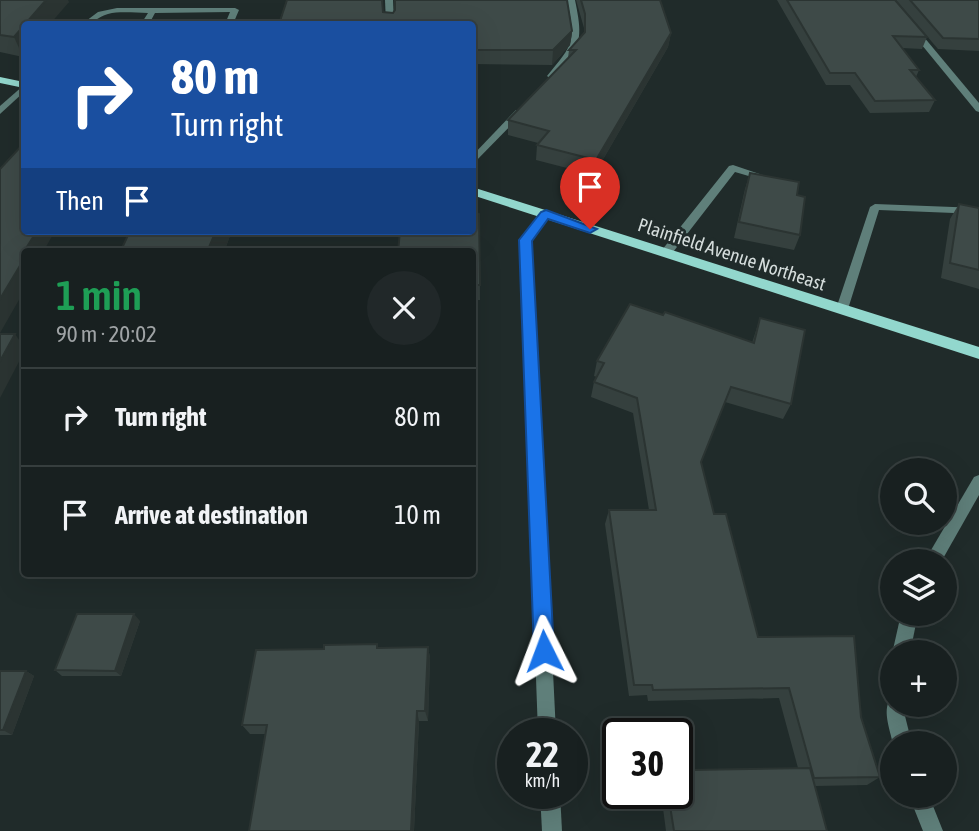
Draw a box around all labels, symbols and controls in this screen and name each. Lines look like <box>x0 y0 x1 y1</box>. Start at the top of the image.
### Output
text: 80 m <box>171 48 259 104</box>
icon: right <box>56 49 147 140</box>
text: Turn right <box>171 106 284 143</box>
pin <box>560 157 620 229</box>
icon: arrive <box>571 168 609 206</box>
icon: arrive <box>118 182 156 220</box>
text: Then <box>56 186 104 216</box>
street label: Plainfield Avenue Northeast <box>635 213 829 295</box>
text: 1 min <box>56 271 142 319</box>
button: close <box>367 271 441 345</box>
text: 90 m · 20:02 <box>56 321 157 347</box>
icon: right <box>56 398 94 436</box>
text: Turn right <box>115 402 206 432</box>
text: 80 m <box>394 402 441 432</box>
map controls <box>880 458 957 808</box>
button: search <box>880 458 957 535</box>
icon: arrive <box>56 496 94 534</box>
text: Arrive at destination <box>115 500 308 530</box>
text: 10 m <box>394 500 441 530</box>
button: layers <box>880 549 957 626</box>
position arrow <box>507 614 581 688</box>
button: + <box>880 640 957 717</box>
speed limit sign: 30 <box>602 718 693 809</box>
button: − <box>880 731 957 808</box>
text: 22 <box>526 734 559 774</box>
text: km/h <box>525 770 560 791</box>

